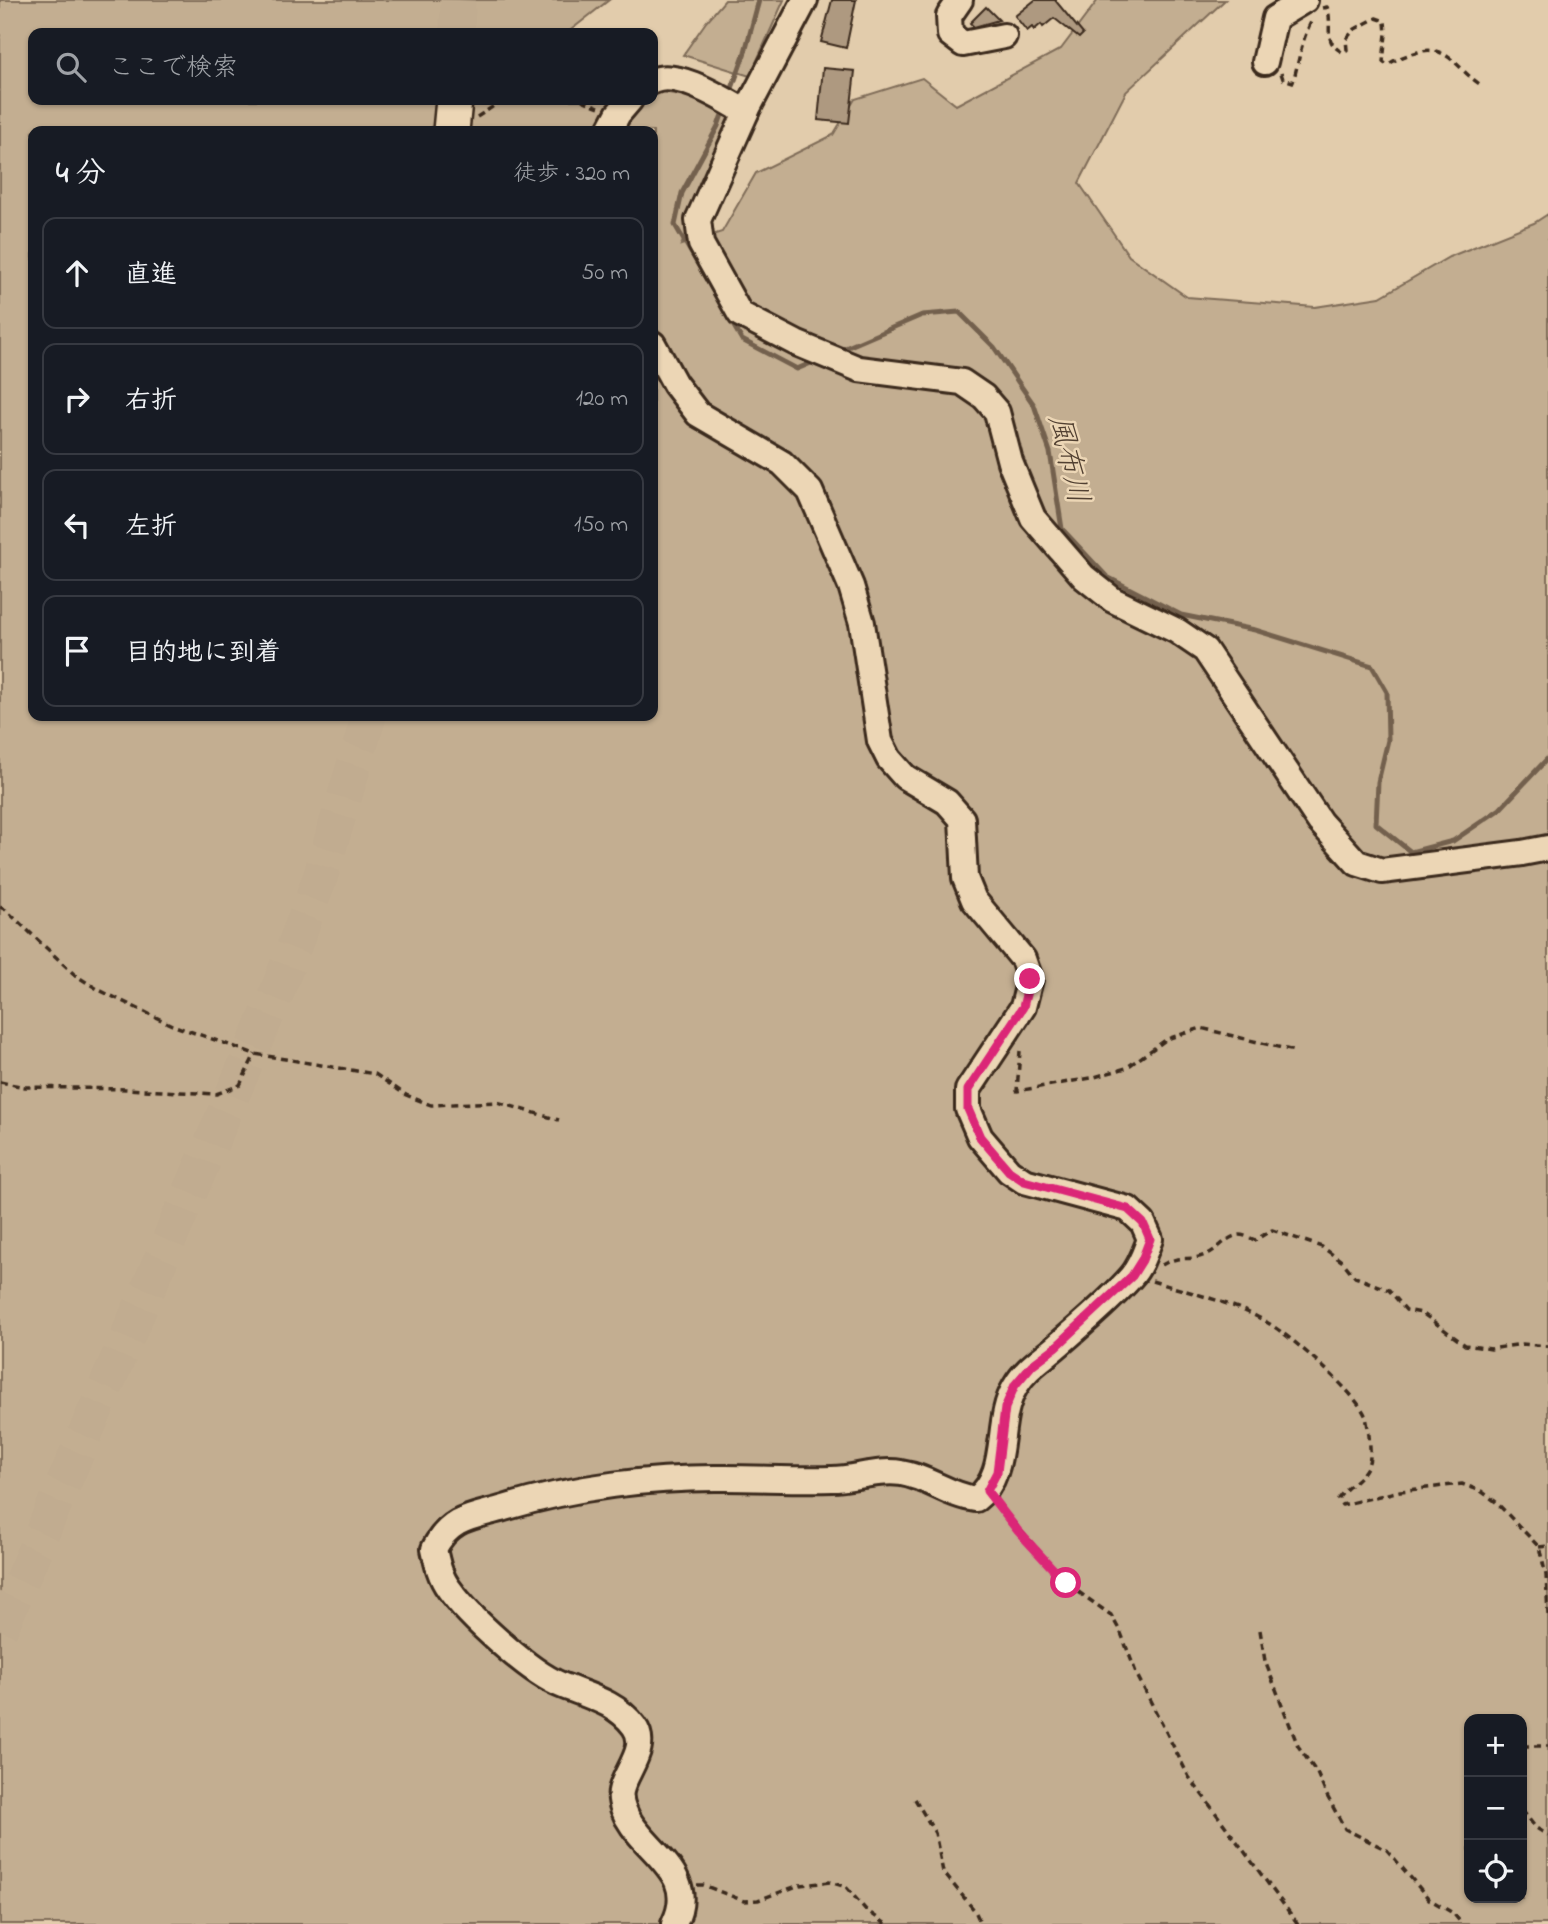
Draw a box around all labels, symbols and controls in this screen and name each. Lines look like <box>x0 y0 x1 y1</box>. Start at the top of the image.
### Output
search box <box>28 28 658 105</box>
icon: search <box>52 48 90 86</box>
text: ここで検索 <box>108 50 238 88</box>
text: 4 分 <box>56 153 106 197</box>
text: 徒歩 · 320 m <box>513 158 630 191</box>
icon: ahead <box>58 254 96 292</box>
text: 直進 <box>125 257 177 295</box>
text: 50 m <box>581 257 628 290</box>
icon: right <box>58 380 96 418</box>
text: 右折 <box>125 383 177 421</box>
text: 120 m <box>576 383 628 416</box>
water label: 風布川 <box>1036 411 1099 508</box>
icon: left <box>58 506 96 544</box>
text: 左折 <box>125 509 177 547</box>
text: 150 m <box>574 509 628 542</box>
icon: arrive <box>58 632 96 670</box>
text: 目的地に到着 <box>125 635 281 673</box>
route end <box>1014 963 1045 994</box>
route start <box>1050 1567 1081 1598</box>
map controls <box>1464 1714 1527 1903</box>
button: + <box>1464 1714 1527 1777</box>
button: − <box>1464 1777 1527 1840</box>
button: locate <box>1464 1840 1527 1903</box>

